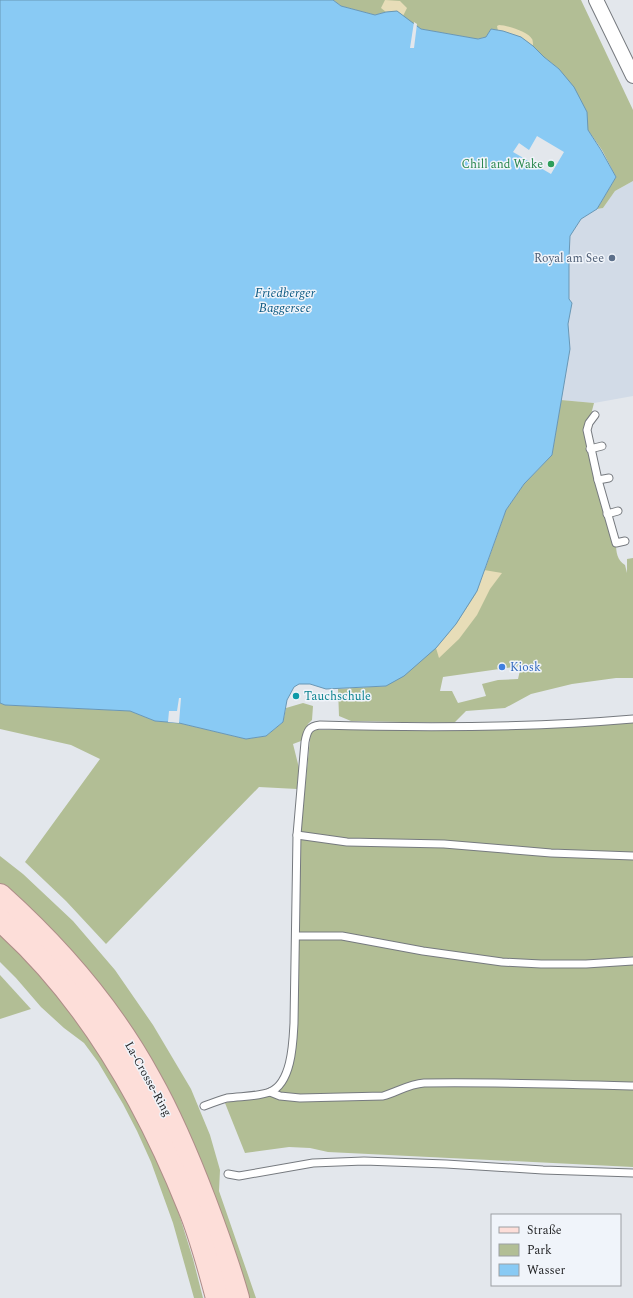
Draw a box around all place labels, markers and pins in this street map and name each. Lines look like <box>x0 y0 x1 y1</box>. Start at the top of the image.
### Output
place label: Chill and Wake <box>461 155 543 174</box>
marker: Chill and Wake <box>546 159 556 169</box>
place label: Royal am See <box>534 249 604 268</box>
marker: Royal am See <box>607 253 617 263</box>
place label: Kiosk <box>510 658 541 677</box>
marker: Kiosk <box>497 662 507 672</box>
place label: Tauchschule <box>304 687 371 706</box>
marker: Tauchschule <box>291 691 301 701</box>

